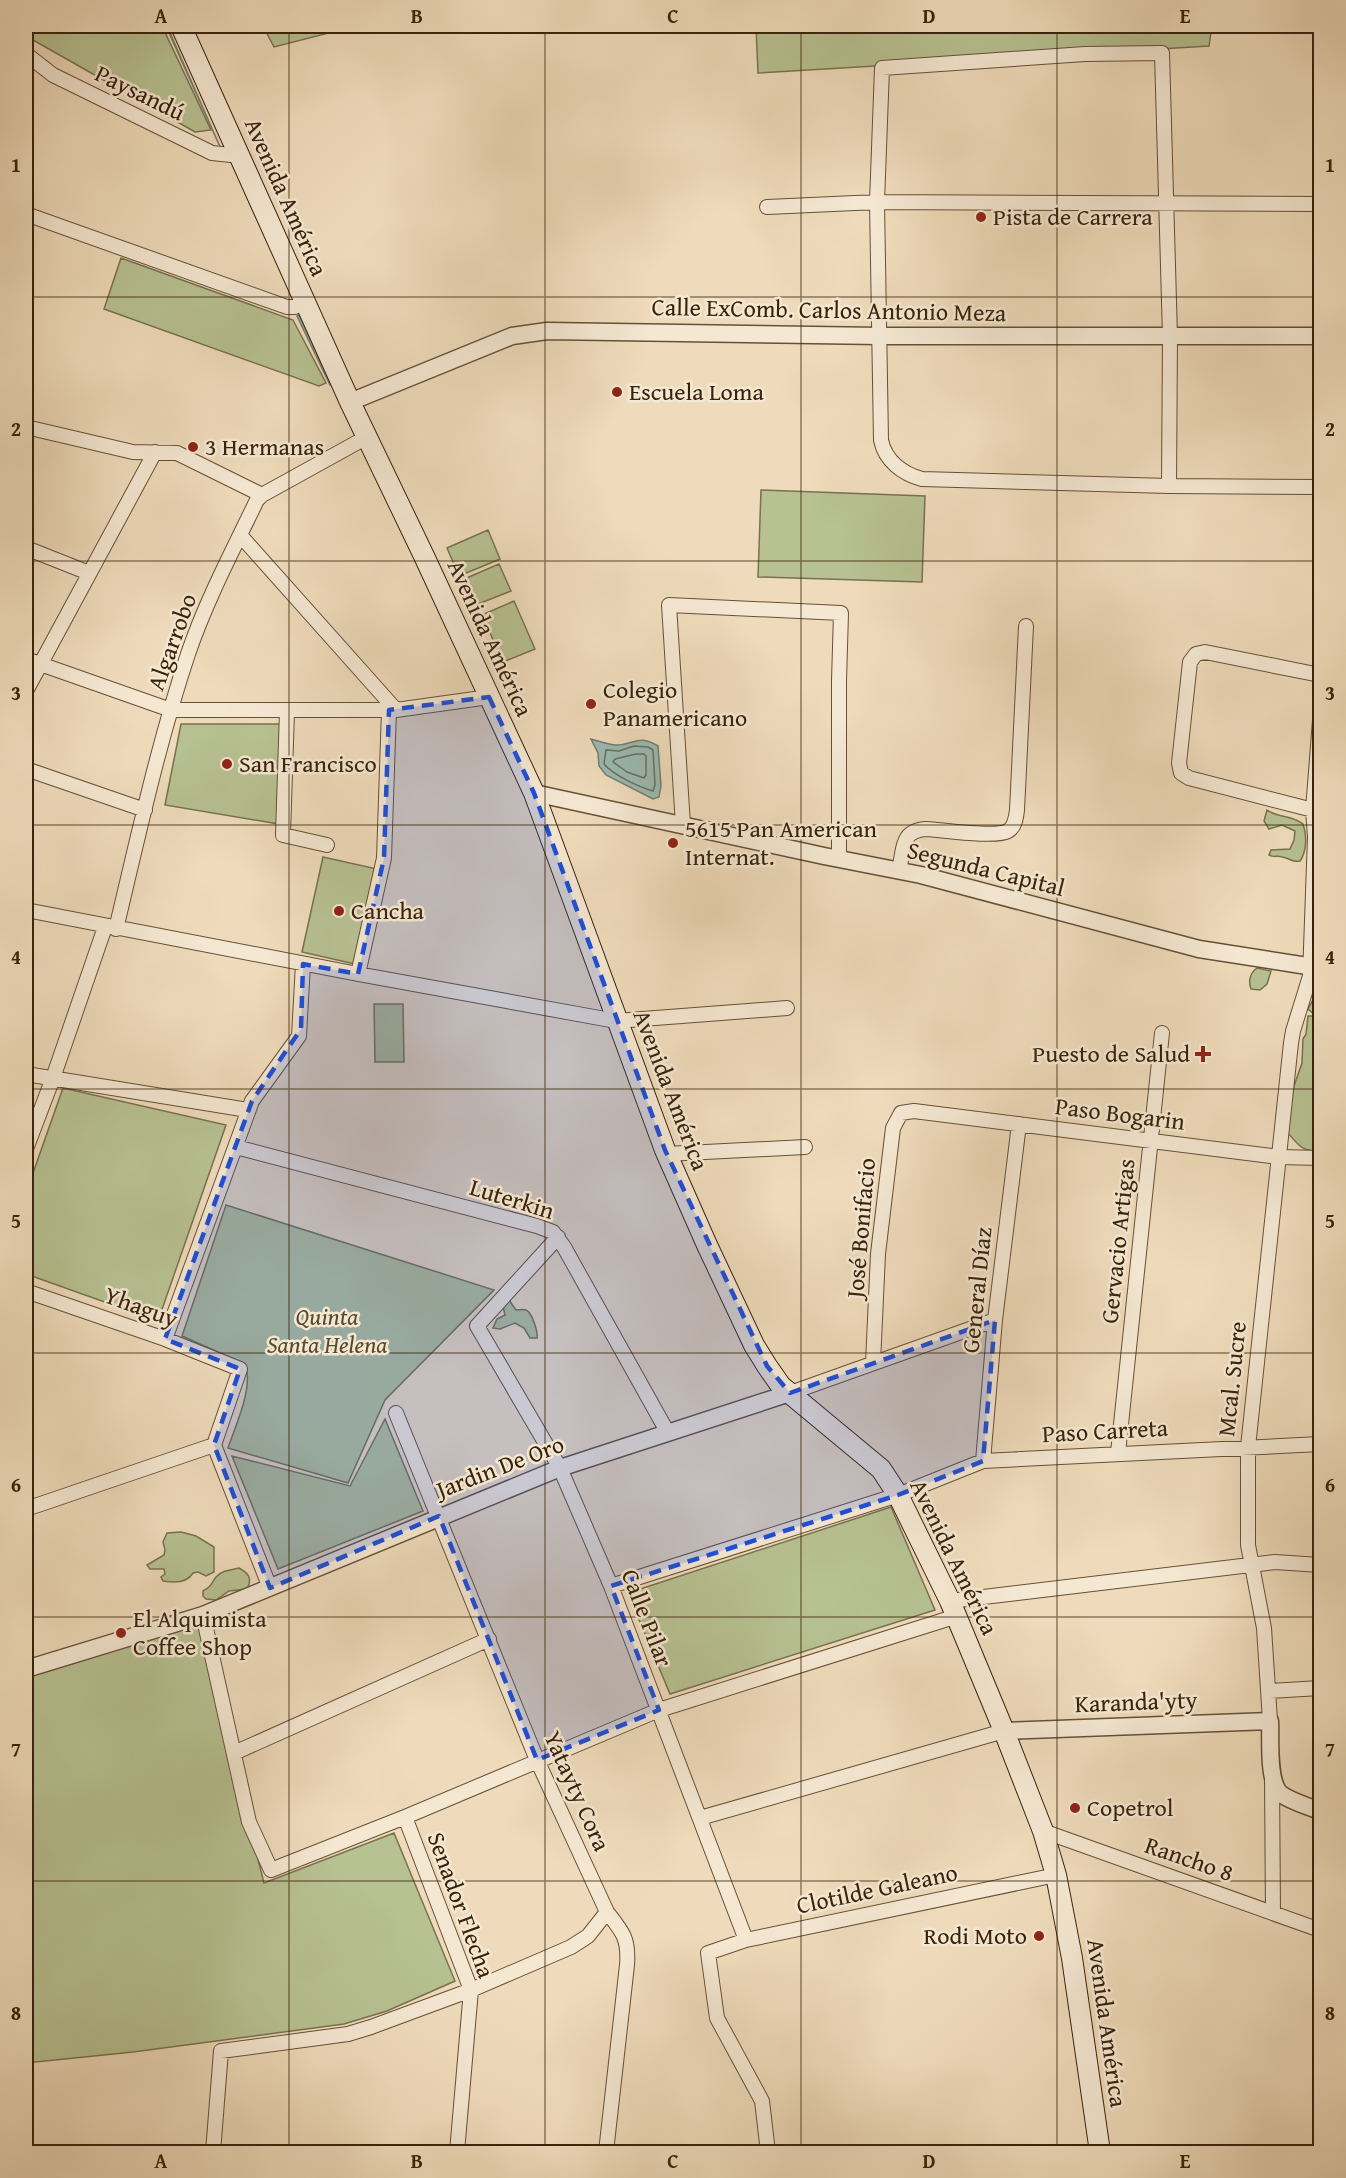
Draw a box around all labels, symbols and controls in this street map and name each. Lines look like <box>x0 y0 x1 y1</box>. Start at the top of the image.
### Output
text: A <box>155 1 168 30</box>
text: B <box>411 1 423 30</box>
text: C <box>667 1 679 30</box>
text: D <box>922 1 936 30</box>
text: E <box>1180 1 1191 30</box>
street label: Paysandú <box>89 56 191 129</box>
street label: Avenida América <box>236 112 337 282</box>
text: 1 <box>11 150 21 179</box>
text: 1 <box>1325 150 1335 179</box>
place label: Pista de Carrera <box>993 199 1153 234</box>
marker: Pista de Carrera <box>974 210 988 224</box>
street label: Calle ExComb. Carlos Antonio Meza <box>651 289 1007 330</box>
place label: Escuela Loma <box>629 374 764 409</box>
marker: Escuela Loma <box>610 385 624 399</box>
text: 2 <box>11 414 21 443</box>
text: 2 <box>1325 414 1335 443</box>
place label: 3 Hermanas <box>205 429 324 464</box>
marker: 3 Hermanas <box>186 440 200 454</box>
street label: Avenida América <box>439 553 542 723</box>
street label: Algarrobo <box>138 588 205 695</box>
place label: Colegio Panamericano <box>603 672 747 735</box>
text: 3 <box>11 678 21 707</box>
text: 3 <box>1325 678 1335 707</box>
marker: Colegio Panamericano <box>584 697 598 711</box>
place label: San Francisco <box>239 746 377 781</box>
marker: San Francisco <box>220 757 234 771</box>
place label: 5615 Pan American Internat. <box>685 811 878 874</box>
street label: Segunda Capital <box>904 832 1069 905</box>
marker: 5615 Pan American Internat. <box>666 836 680 850</box>
place label: Cancha <box>351 893 425 928</box>
marker: Cancha <box>332 904 346 918</box>
text: 4 <box>11 942 21 971</box>
text: 4 <box>1325 942 1335 971</box>
street label: Avenida América <box>625 1004 718 1176</box>
place label: Puesto de Salud <box>1032 1036 1190 1071</box>
marker: Puesto de Salud <box>1194 1045 1212 1063</box>
street label: Paso Bogarin <box>1053 1088 1188 1139</box>
street label: José Bonifacio <box>837 1156 884 1303</box>
street label: Gervacio Artigas <box>1091 1157 1144 1325</box>
street label: Luterkin <box>466 1169 559 1228</box>
text: 5 <box>11 1206 21 1235</box>
text: 5 <box>1325 1206 1335 1235</box>
street label: General Díaz <box>952 1225 1001 1355</box>
street label: Yhaguy <box>99 1277 183 1336</box>
park label: Quinta Santa Helena <box>267 1299 387 1362</box>
street label: Mcal. Sucre <box>1208 1320 1255 1438</box>
street label: Paso Carreta <box>1041 1410 1170 1451</box>
street label: Jardin De Oro <box>428 1426 569 1508</box>
text: 6 <box>11 1470 21 1499</box>
text: 6 <box>1325 1470 1335 1499</box>
street label: Avenida América <box>902 1473 1008 1641</box>
street label: Calle Pilar <box>613 1564 682 1672</box>
place label: El Alquimista Coffee Shop <box>133 1601 267 1664</box>
marker: El Alquimista Coffee Shop <box>114 1626 128 1640</box>
street label: Karanda'yty <box>1074 1682 1198 1721</box>
street label: Yatayty Cora <box>535 1725 620 1857</box>
text: 7 <box>11 1734 21 1763</box>
text: 7 <box>1325 1734 1335 1763</box>
place label: Copetrol <box>1087 1790 1174 1825</box>
marker: Copetrol <box>1068 1801 1082 1815</box>
street label: Senador Flecha <box>419 1827 504 1983</box>
street label: Rancho 8 <box>1140 1827 1238 1890</box>
street label: Clotilde Galeano <box>793 1854 961 1923</box>
place label: Rodi Moto <box>923 1918 1027 1953</box>
marker: Rodi Moto <box>1032 1929 1046 1943</box>
street label: Avenida América <box>1078 1936 1137 2110</box>
text: 8 <box>11 1998 21 2027</box>
text: 8 <box>1325 1998 1335 2027</box>
text: A <box>155 2146 168 2175</box>
text: B <box>411 2146 423 2175</box>
text: C <box>667 2146 679 2175</box>
text: D <box>922 2146 936 2175</box>
text: E <box>1180 2146 1191 2175</box>

